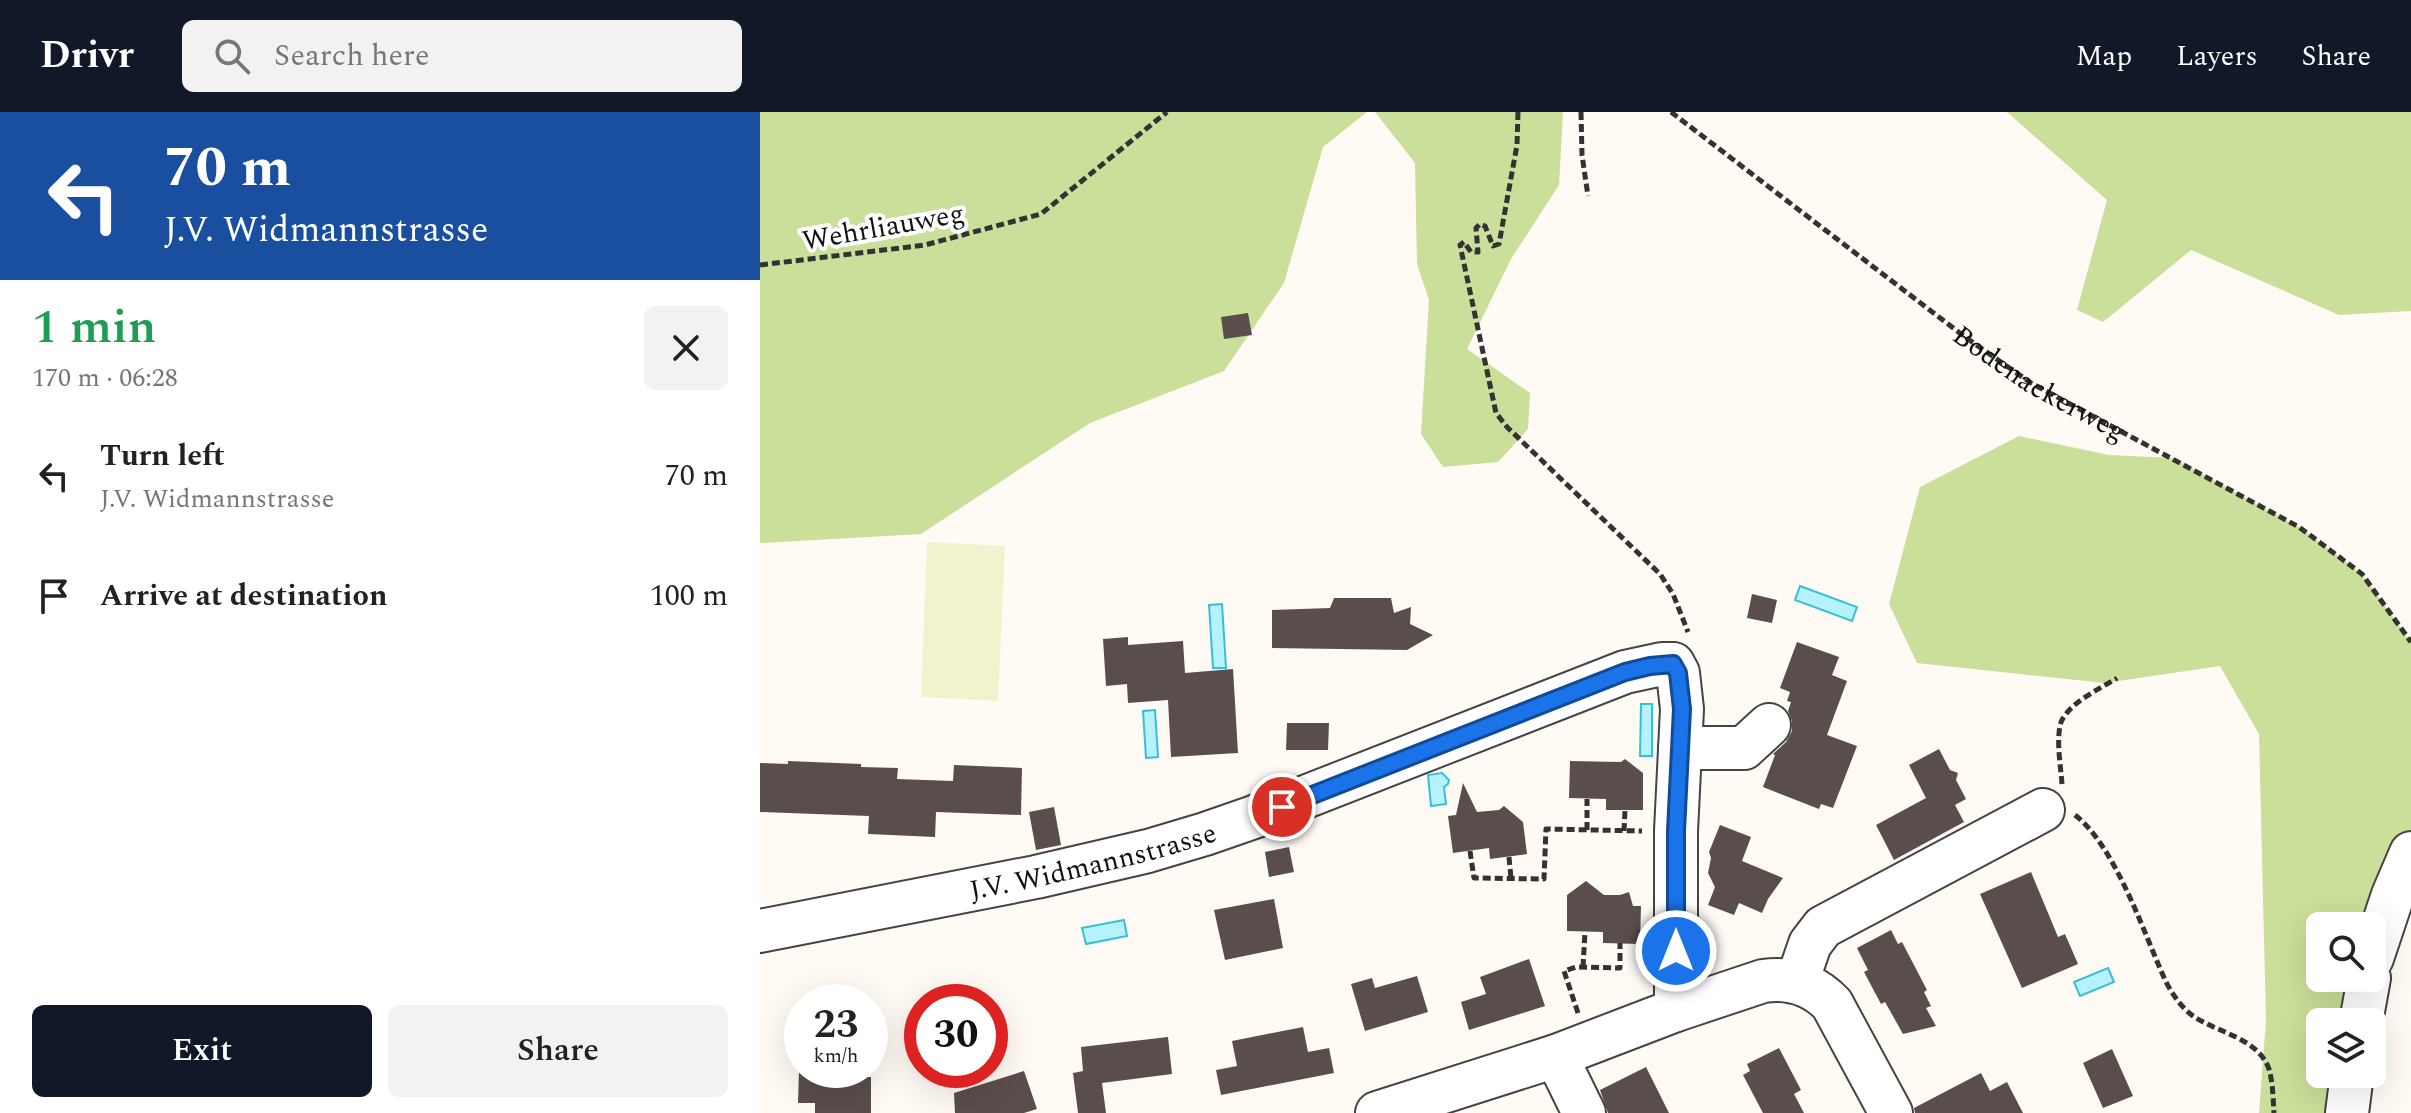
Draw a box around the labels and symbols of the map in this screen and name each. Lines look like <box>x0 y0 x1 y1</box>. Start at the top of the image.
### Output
street label: Wehrliauweg <box>799 192 968 263</box>
street label: Bodenackerweg <box>1943 315 2133 453</box>
pin <box>1248 773 1316 841</box>
street label: J.V. Widmannstrasse <box>966 812 1223 913</box>
position arrow <box>1634 909 1718 993</box>
speed limit sign: 30 <box>904 984 1008 1088</box>

